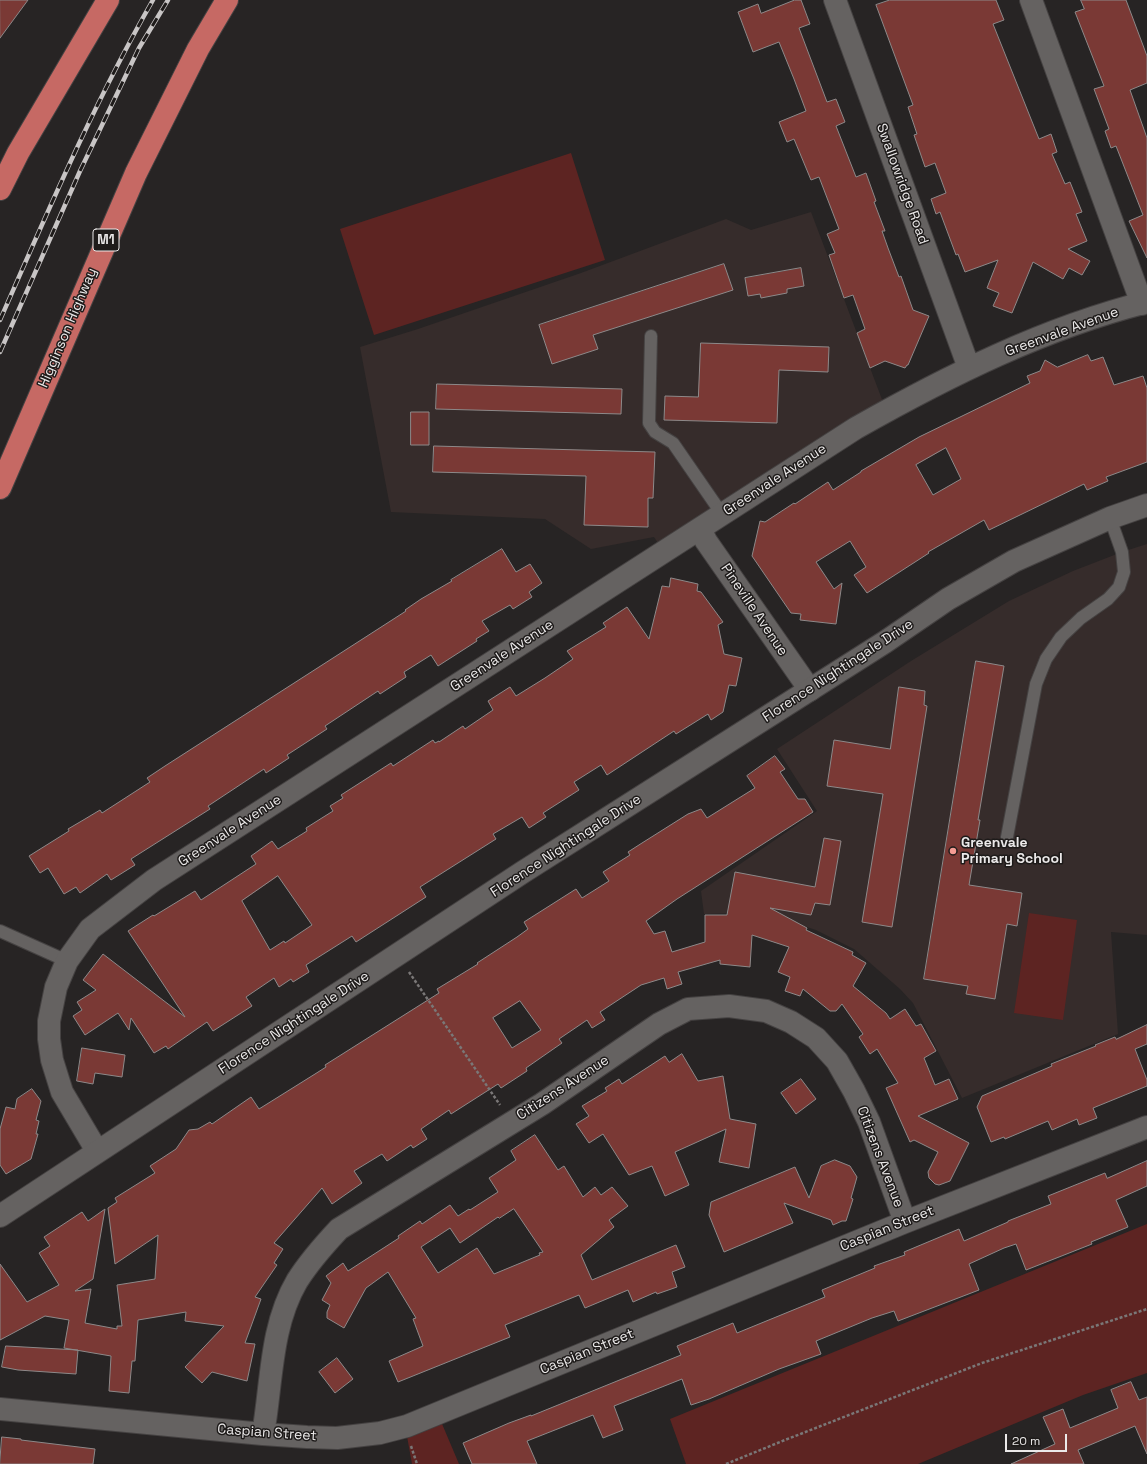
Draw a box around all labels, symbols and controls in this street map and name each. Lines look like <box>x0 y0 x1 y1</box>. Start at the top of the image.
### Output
street label: Swallowridge Road <box>872 121 932 247</box>
road number: M1 <box>93 229 119 251</box>
street label: Higginson Highway <box>35 266 101 390</box>
street label: Greenvale Avenue <box>1003 304 1121 360</box>
street label: Greenvale Avenue <box>720 440 830 520</box>
street label: Pineville Avenue <box>717 561 791 659</box>
street label: Greenvale Avenue <box>447 616 557 696</box>
street label: Florence Nightingale Drive <box>760 616 916 726</box>
street label: Greenvale Avenue <box>175 791 285 871</box>
street label: Florence Nightingale Drive <box>488 791 644 901</box>
place label: Greenvale Primary School <box>961 835 1063 868</box>
marker: Greenvale Primary School <box>948 846 958 856</box>
street label: Florence Nightingale Drive <box>216 968 372 1078</box>
street label: Citizens Avenue <box>514 1052 612 1124</box>
street label: Citizens Avenue <box>853 1104 907 1210</box>
street label: Caspian Street <box>838 1203 936 1255</box>
street label: Caspian Street <box>538 1326 636 1378</box>
street label: Caspian Street <box>217 1421 317 1445</box>
scale bar <box>1007 1426 1069 1452</box>
text: 20 m <box>1012 1433 1040 1449</box>

